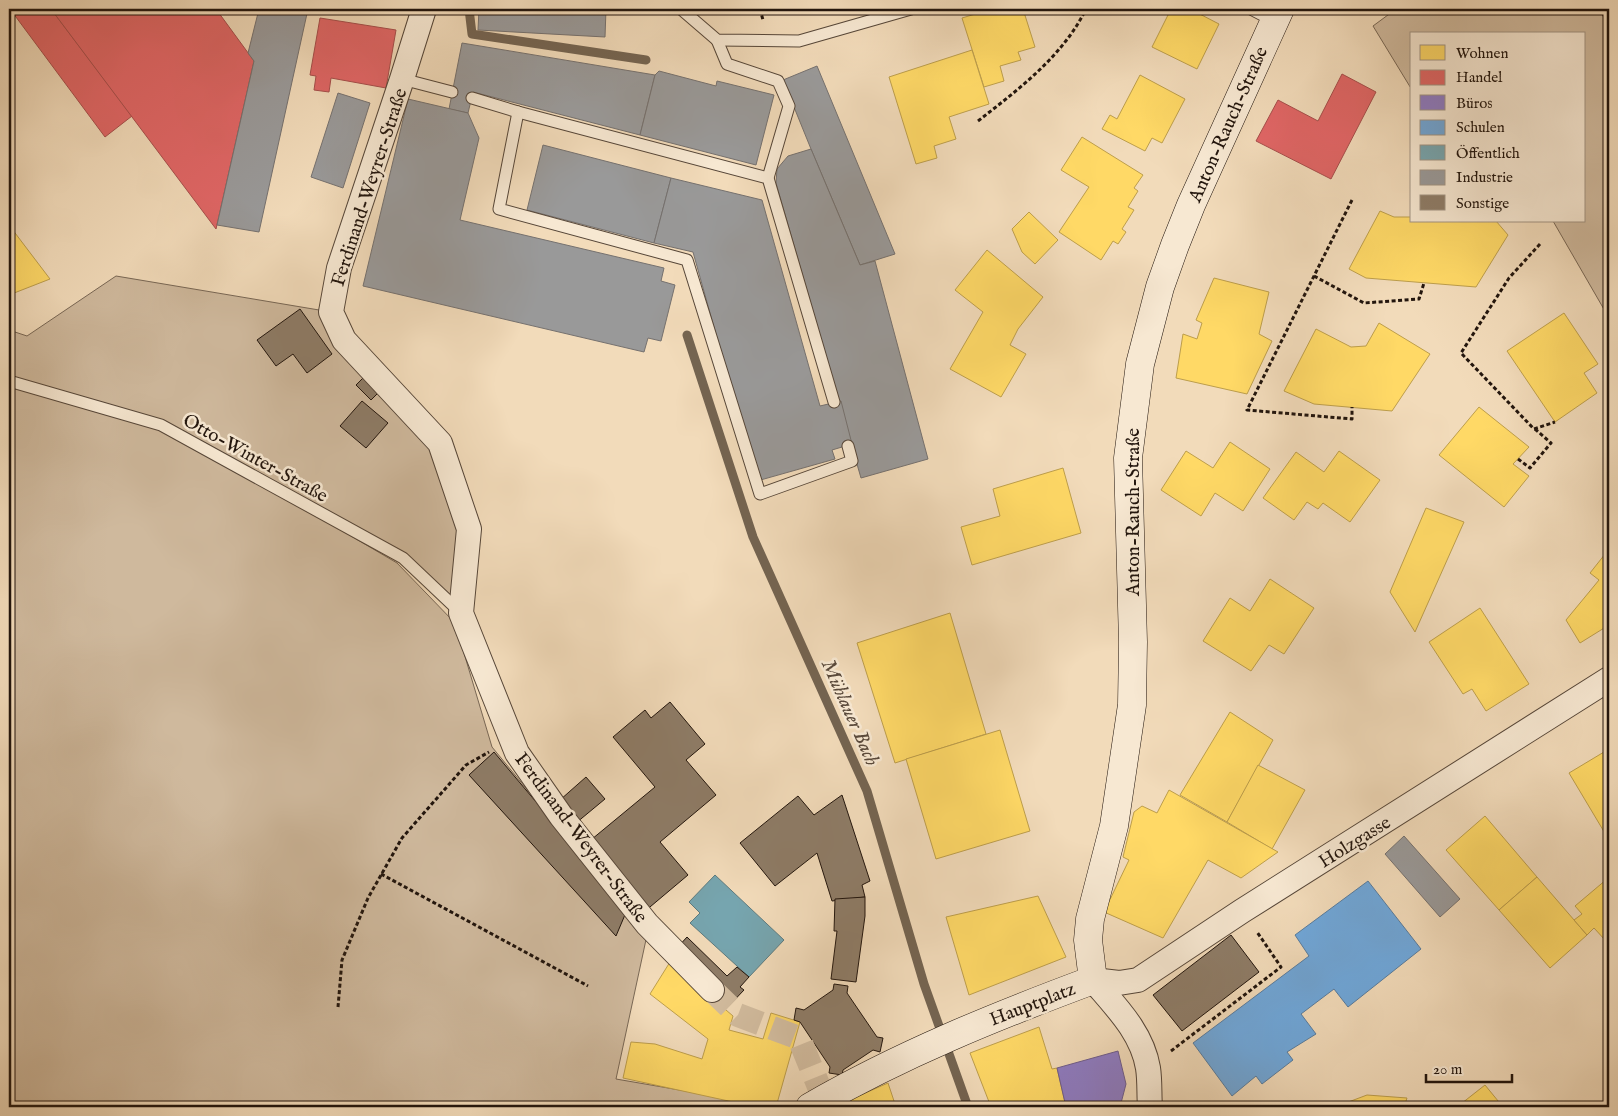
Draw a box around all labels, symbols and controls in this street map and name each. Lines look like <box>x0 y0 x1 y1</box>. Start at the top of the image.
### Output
legend <box>1410 32 1586 222</box>
street label: Anton-Rauch-Straße <box>1183 43 1274 207</box>
text: Wohnen <box>1456 44 1508 63</box>
text: Handel <box>1456 68 1503 87</box>
street label: Ferdinand-Weyrer-Straße <box>327 85 413 290</box>
text: Büros <box>1456 94 1493 113</box>
text: Schulen <box>1456 118 1505 137</box>
text: Öffentlich <box>1456 144 1520 163</box>
text: Industrie <box>1456 168 1513 187</box>
text: Sonstige <box>1456 194 1509 213</box>
street label: Otto-Winter-Straße <box>178 409 332 509</box>
street label: Anton-Rauch-Straße <box>1122 428 1146 597</box>
water label: Mühlauer Bach <box>815 656 884 770</box>
street label: Ferdinand-Weyrer-Straße <box>509 748 652 928</box>
street label: Holzgasse <box>1314 811 1396 874</box>
street label: Hauptplatz <box>986 977 1079 1032</box>
scale bar <box>1426 1051 1512 1083</box>
text: 20 m <box>1433 1060 1463 1079</box>

